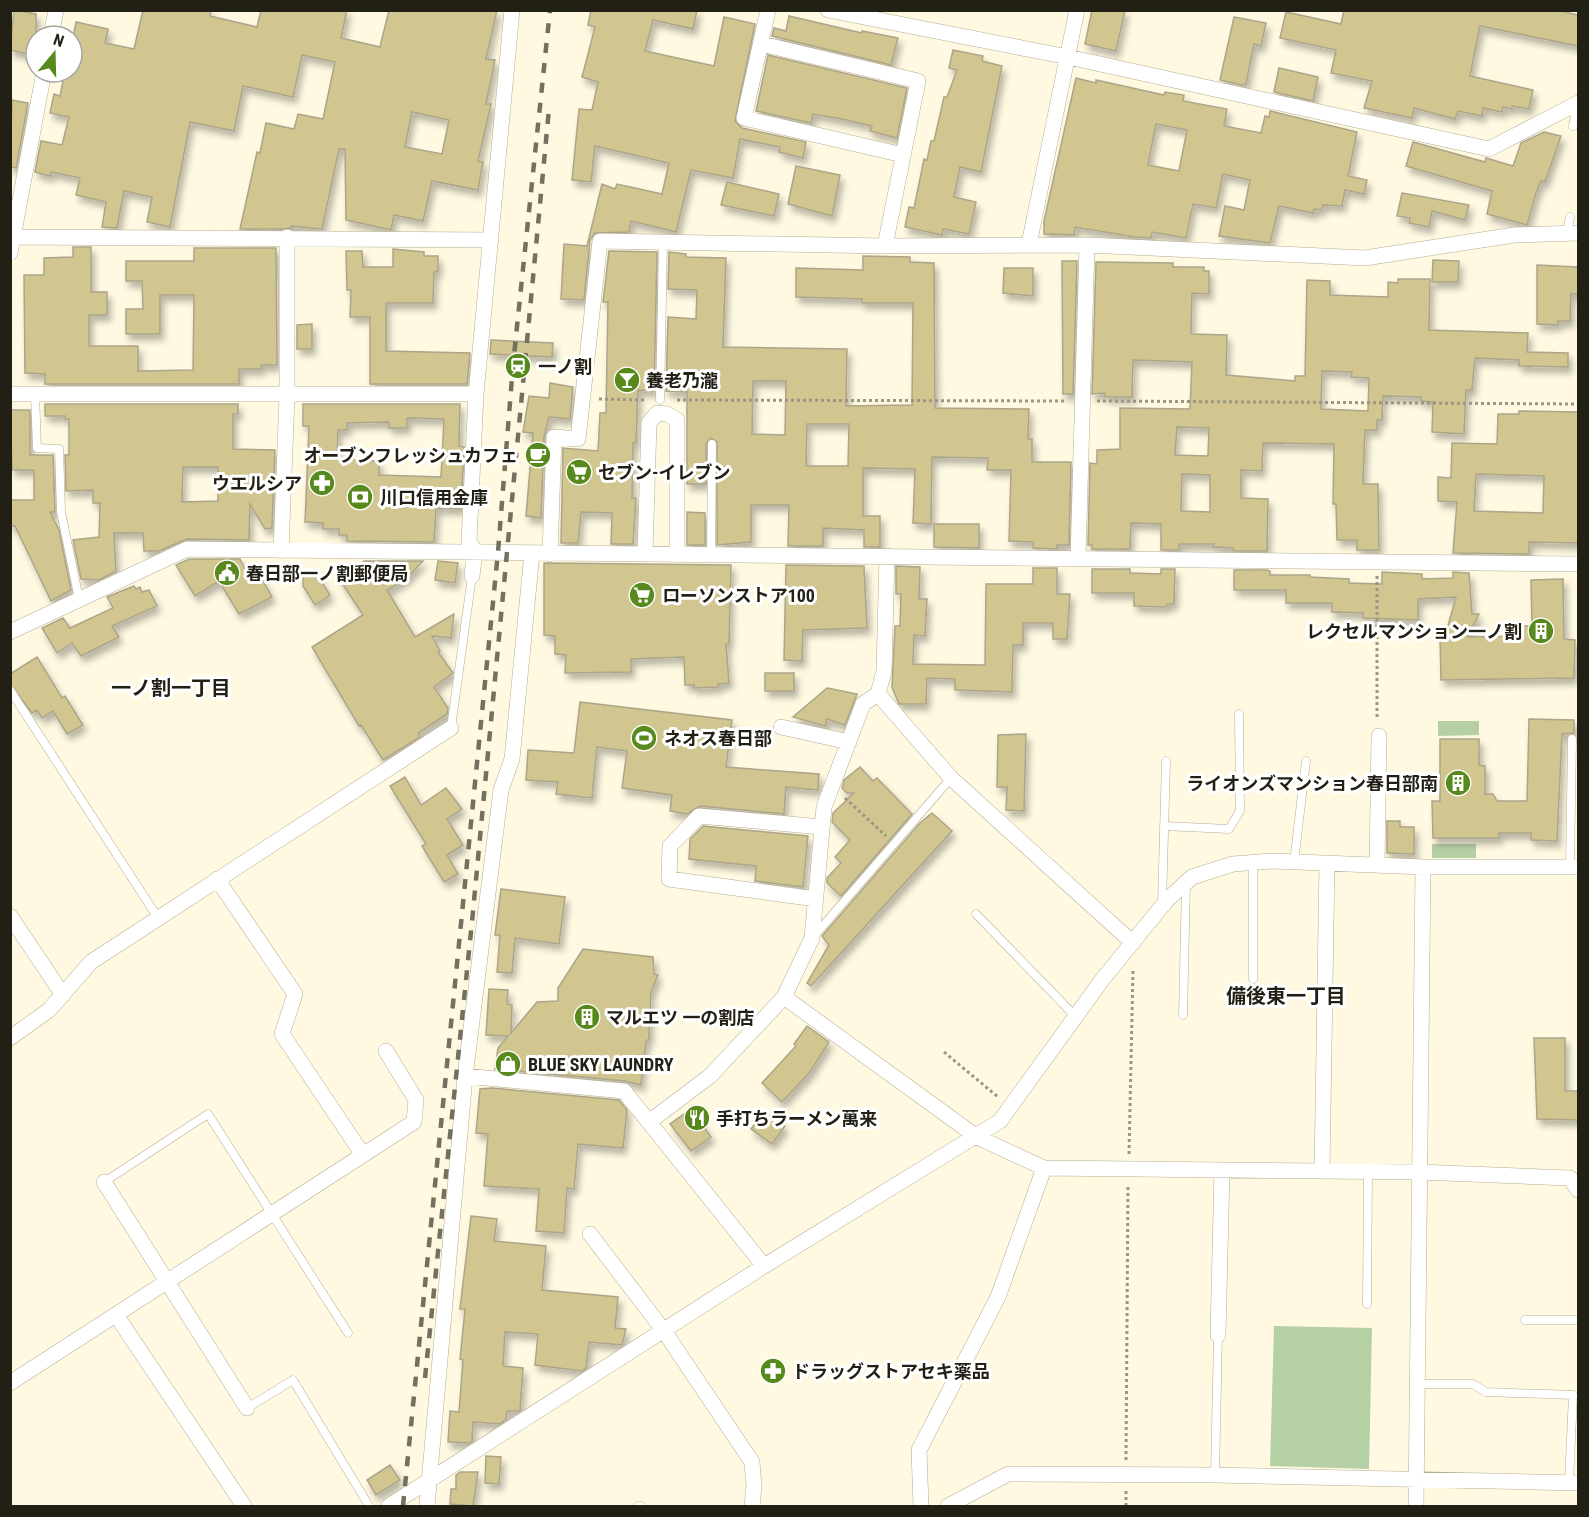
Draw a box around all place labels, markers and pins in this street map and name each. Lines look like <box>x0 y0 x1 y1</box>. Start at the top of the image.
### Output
station icon: 一ノ割 <box>503 351 533 381</box>
place label: 一ノ割 <box>538 356 592 377</box>
bar icon: 養老乃瀧 <box>612 365 642 395</box>
place label: 養老乃瀧 <box>646 370 718 391</box>
cafe icon: オーブンフレッシュカフェ <box>523 440 553 470</box>
place label: オーブンフレッシュカフェ <box>304 445 518 466</box>
supermarket icon: セブン-イレブン <box>564 457 594 487</box>
place label: セブン-イレブン <box>598 462 731 483</box>
pharmacy icon: ウエルシア <box>307 468 337 498</box>
place label: ウエルシア <box>212 473 302 494</box>
bank icon: 川口信用金庫 <box>345 482 375 512</box>
place label: 川口信用金庫 <box>380 487 488 508</box>
public building icon: 春日部一ノ割郵便局 <box>212 558 242 588</box>
place label: 春日部一ノ割郵便局 <box>246 563 408 584</box>
supermarket icon: ローソンストア100 <box>627 580 657 610</box>
place label: ローソンストア100 <box>662 585 815 606</box>
building icon: レクセルマンション一ノ割 <box>1526 616 1556 646</box>
place label: レクセルマンション一ノ割 <box>1306 621 1522 642</box>
sports icon: ネオス春日部 <box>629 723 659 753</box>
place label: ネオス春日部 <box>664 728 772 749</box>
building icon: ライオンズマンション春日部南 <box>1443 768 1473 798</box>
place label: ライオンズマンション春日部南 <box>1186 773 1438 794</box>
building icon: マルエツ 一の割店 <box>572 1002 602 1032</box>
place label: マルエツ 一の割店 <box>606 1007 754 1028</box>
shop icon: BLUE SKY LAUNDRY <box>493 1049 523 1079</box>
place label: BLUE SKY LAUNDRY <box>528 1054 674 1075</box>
restaurant icon: 手打ちラーメン萬来 <box>682 1103 712 1133</box>
place label: 手打ちラーメン萬来 <box>716 1108 877 1129</box>
pharmacy icon: ドラッグストアセキ薬品 <box>758 1356 788 1386</box>
place label: ドラッグストアセキ薬品 <box>792 1361 990 1382</box>

